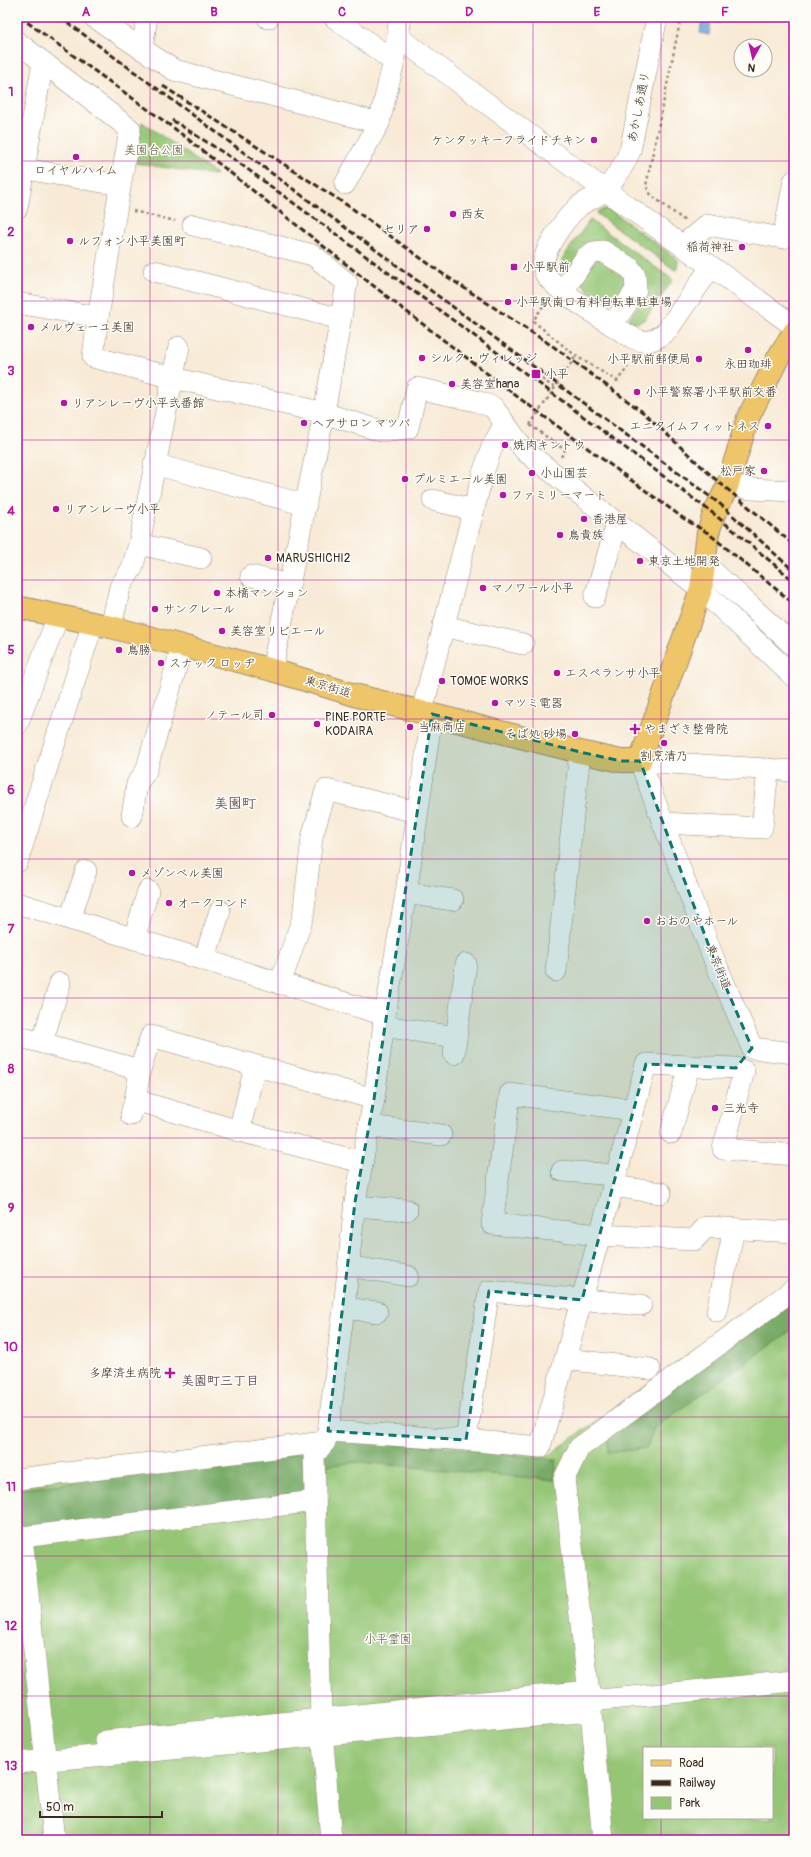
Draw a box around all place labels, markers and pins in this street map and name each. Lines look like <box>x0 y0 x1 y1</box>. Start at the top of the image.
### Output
place label: ケンタッキーフライドチキン <box>431 133 586 148</box>
marker: ケンタッキーフライドチキン <box>589 135 599 145</box>
marker: ロイヤルハイム <box>71 152 81 162</box>
place label: ロイヤルハイム <box>34 163 118 178</box>
place label: 西友 <box>461 207 485 222</box>
marker: 西友 <box>448 209 458 219</box>
place label: セリア <box>383 222 419 237</box>
marker: セリア <box>422 224 432 234</box>
place label: ルフォン小平美園町 <box>78 234 186 249</box>
marker: ルフォン小平美園町 <box>65 236 75 246</box>
place label: 稲荷神社 <box>686 240 734 255</box>
marker: 稲荷神社 <box>737 242 747 252</box>
place label: 小平駅前 <box>522 260 570 275</box>
marker: 小平駅前 <box>509 262 519 272</box>
place label: 小平駅南口有料自転車駐車場 <box>516 295 672 310</box>
marker: 小平駅南口有料自転車駐車場 <box>503 297 513 307</box>
place label: メルヴェーユ美園 <box>39 320 135 335</box>
marker: メルヴェーユ美園 <box>26 322 36 332</box>
marker: 永田珈琲 <box>743 345 753 355</box>
place label: シルク・ヴィレッジ <box>430 351 537 366</box>
place label: 小平駅前郵便局 <box>607 352 691 367</box>
marker: シルク・ヴィレッジ <box>417 353 427 363</box>
marker: 小平駅前郵便局 <box>694 354 704 364</box>
place label: 永田珈琲 <box>724 357 772 372</box>
place label: 小平 <box>545 367 569 382</box>
marker: 小平 <box>530 368 542 380</box>
place label: 美容室hana <box>460 377 520 392</box>
marker: 美容室hana <box>447 379 457 389</box>
place label: 小平警察署小平駅前交番 <box>645 385 777 400</box>
marker: 小平警察署小平駅前交番 <box>632 387 642 397</box>
place label: リアンレーヴ小平弐番館 <box>72 396 204 411</box>
marker: リアンレーヴ小平弐番館 <box>59 398 69 408</box>
place label: ヘアサロン マツバ <box>312 416 410 431</box>
marker: ヘアサロン マツバ <box>299 418 309 428</box>
place label: エニタイムフィットネス <box>629 419 760 434</box>
marker: エニタイムフィットネス <box>763 421 773 431</box>
place label: 焼肉キントウ <box>513 438 585 453</box>
marker: 焼肉キントウ <box>500 440 510 450</box>
place label: 松戸家 <box>720 464 756 479</box>
place label: 小山園芸 <box>540 466 588 481</box>
marker: 松戸家 <box>759 466 769 476</box>
marker: 小山園芸 <box>527 468 537 478</box>
place label: プルミエール美園 <box>413 472 508 487</box>
marker: プルミエール美園 <box>400 474 410 484</box>
place label: ファミリーマート <box>511 488 607 503</box>
marker: ファミリーマート <box>498 490 508 500</box>
place label: リアンレーヴ小平 <box>64 502 160 517</box>
marker: リアンレーヴ小平 <box>51 504 61 514</box>
place label: 香港屋 <box>592 512 628 527</box>
marker: 香港屋 <box>579 514 589 524</box>
place label: 鳥貴族 <box>568 528 604 543</box>
marker: 鳥貴族 <box>555 530 565 540</box>
place label: MARUSHICHI2 <box>276 551 351 566</box>
marker: MARUSHICHI2 <box>263 553 273 563</box>
place label: 東京土地開発 <box>648 554 720 569</box>
marker: 東京土地開発 <box>635 556 645 566</box>
place label: マノワール小平 <box>491 581 574 596</box>
marker: マノワール小平 <box>478 583 488 593</box>
place label: 本橋マンション <box>225 586 309 601</box>
marker: 本橋マンション <box>212 588 222 598</box>
place label: サンクレール <box>163 602 235 617</box>
marker: サンクレール <box>150 604 160 614</box>
place label: 美容室リビエール <box>230 624 325 639</box>
marker: 美容室リビエール <box>217 626 227 636</box>
place label: 鳥勝 <box>127 643 151 658</box>
marker: 鳥勝 <box>114 645 124 655</box>
place label: スナック ロッヂ <box>169 656 255 671</box>
marker: スナック ロッヂ <box>156 658 166 668</box>
place label: エスペランサ小平 <box>565 666 661 681</box>
marker: エスペランサ小平 <box>552 668 562 678</box>
place label: TOMOE WORKS <box>450 674 528 689</box>
marker: TOMOE WORKS <box>437 676 447 686</box>
place label: マツミ電器 <box>503 696 563 711</box>
marker: マツミ電器 <box>490 698 500 708</box>
place label: ノテール司 <box>205 708 264 723</box>
marker: ノテール司 <box>267 710 277 720</box>
place label: PINE PORTE KODAIRA <box>325 710 386 739</box>
marker: PINE PORTE KODAIRA <box>312 719 322 729</box>
place label: 当麻商店 <box>418 720 466 735</box>
marker: 当麻商店 <box>405 722 415 732</box>
place label: やまざき整骨院 <box>644 722 728 737</box>
marker: やまざき整骨院 <box>629 723 641 735</box>
place label: そば処 砂場 <box>504 727 567 742</box>
marker: そば処 砂場 <box>570 729 580 739</box>
marker: 割烹清乃 <box>659 738 669 748</box>
place label: 割烹清乃 <box>640 749 688 764</box>
place label: メゾンベル美園 <box>140 866 224 881</box>
marker: メゾンベル美園 <box>127 868 137 878</box>
place label: オークコンド <box>177 896 249 911</box>
marker: オークコンド <box>164 898 174 908</box>
place label: おおのやホール <box>655 914 738 929</box>
marker: おおのやホール <box>642 916 652 926</box>
place label: 三光寺 <box>723 1101 759 1116</box>
marker: 三光寺 <box>710 1103 720 1113</box>
place label: 多摩済生病院 <box>89 1366 161 1381</box>
marker: 多摩済生病院 <box>164 1367 176 1379</box>

